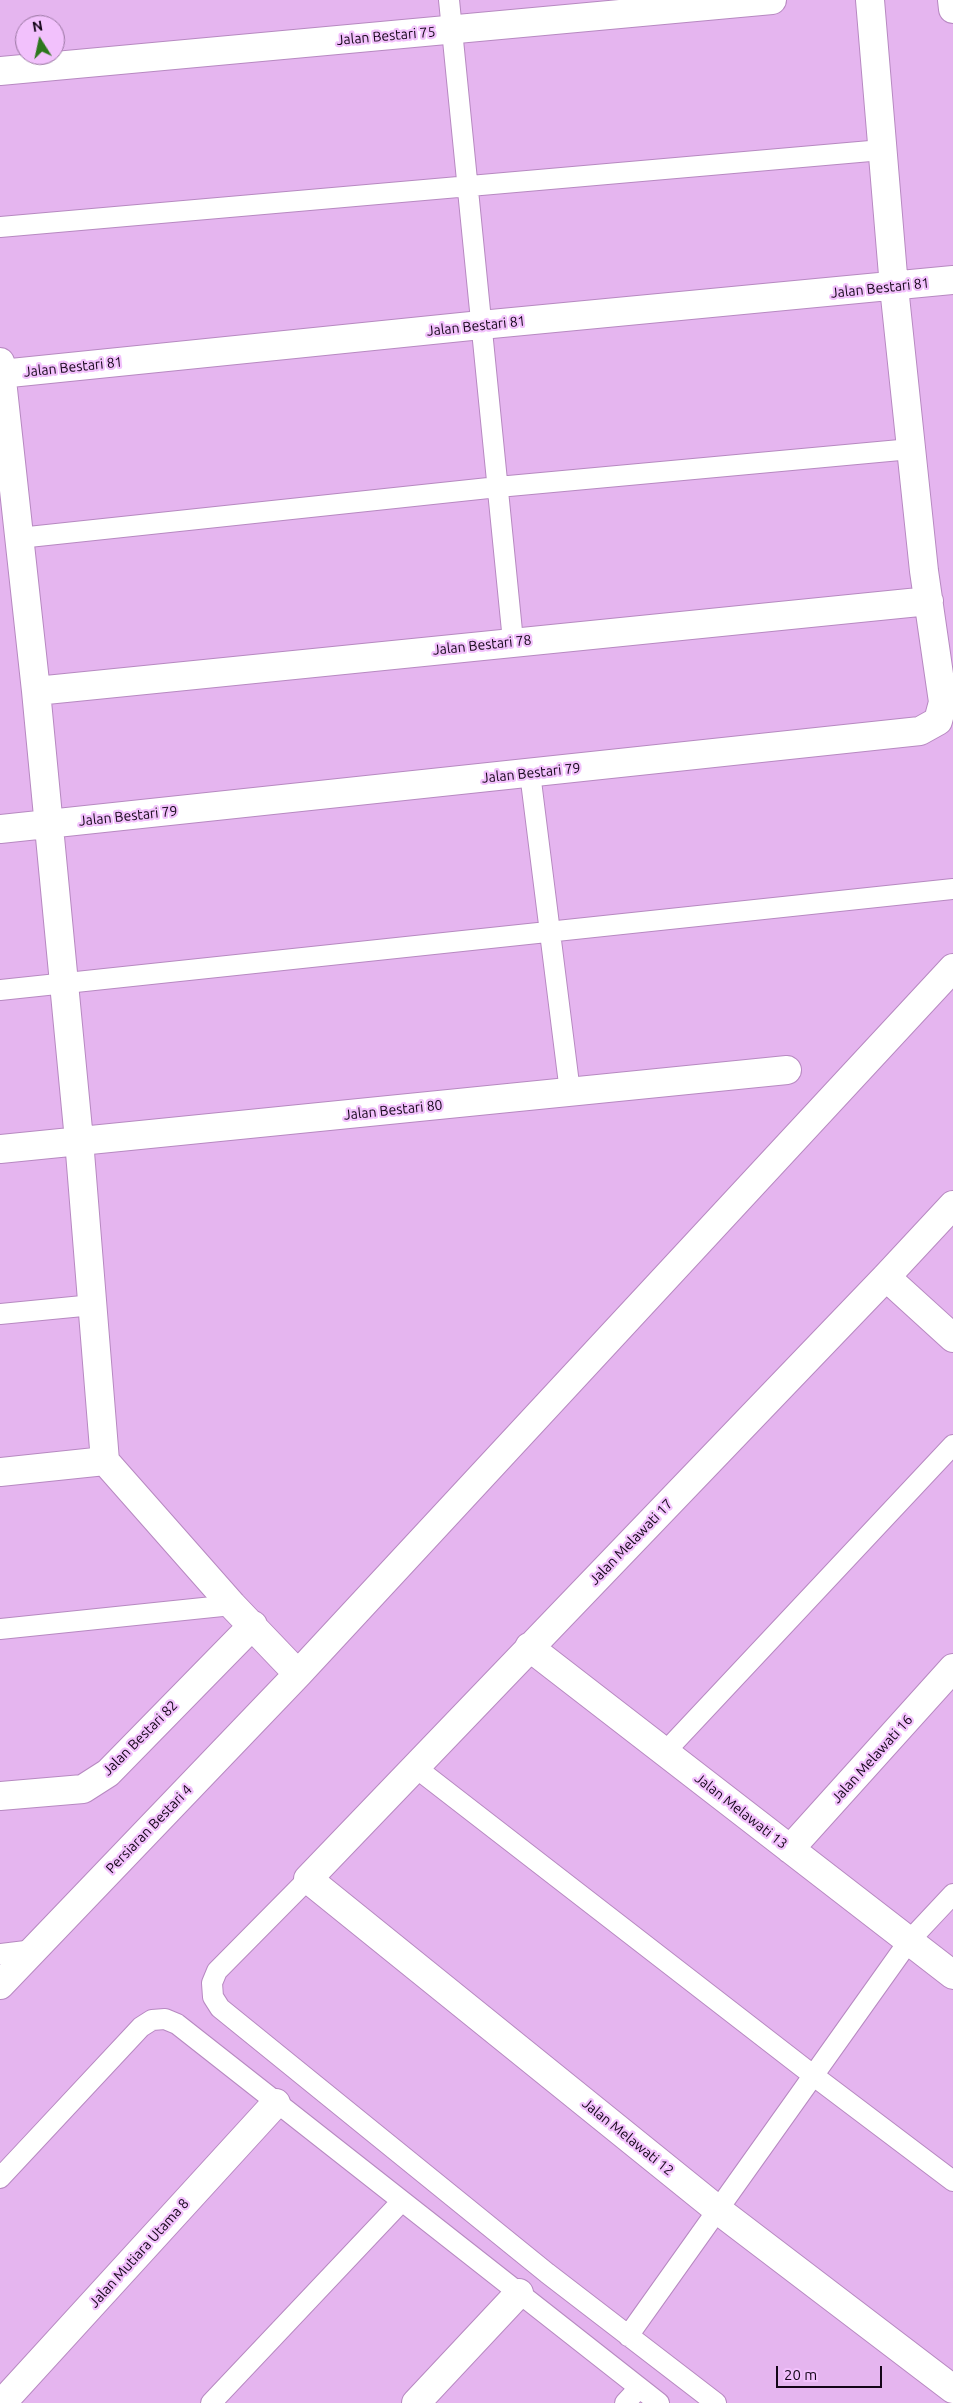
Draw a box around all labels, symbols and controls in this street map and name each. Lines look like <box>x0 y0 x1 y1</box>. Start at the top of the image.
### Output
north arrow <box>15 15 65 65</box>
text: N <box>31 17 44 35</box>
street label: Jalan Bestari 75 <box>336 23 436 49</box>
street label: Jalan Bestari 81 <box>830 274 930 302</box>
street label: Jalan Bestari 81 <box>426 312 526 340</box>
street label: Jalan Bestari 81 <box>23 353 123 381</box>
street label: Jalan Bestari 78 <box>432 631 532 659</box>
street label: Jalan Bestari 79 <box>481 759 581 787</box>
street label: Jalan Bestari 79 <box>78 802 178 830</box>
street label: Jalan Bestari 80 <box>343 1096 443 1124</box>
street label: Jalan Melawati 17 <box>586 1496 676 1588</box>
street label: Jalan Bestari 82 <box>99 1697 181 1779</box>
street label: Jalan Melawati 16 <box>828 1711 916 1807</box>
street label: Jalan Melawati 13 <box>691 1770 791 1852</box>
street label: Persiaran Bestari 4 <box>102 1781 196 1877</box>
street label: Jalan Melawati 12 <box>579 2095 677 2179</box>
street label: Jalan Mutiara Utama 8 <box>86 2195 192 2311</box>
scale bar <box>778 2356 884 2388</box>
text: 20 m <box>784 2366 817 2383</box>

